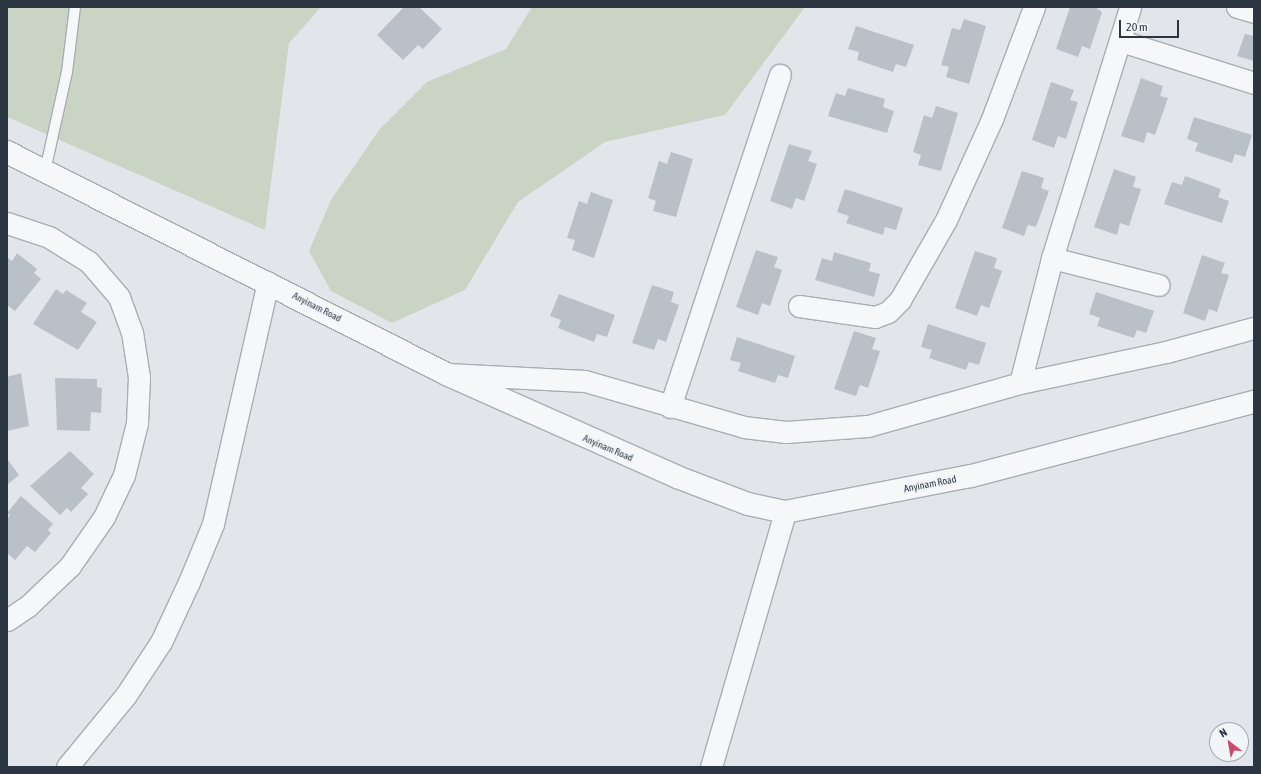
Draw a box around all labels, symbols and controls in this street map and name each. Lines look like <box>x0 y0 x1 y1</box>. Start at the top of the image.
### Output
scale bar <box>1121 12 1181 38</box>
text: 20 m <box>1126 20 1148 34</box>
street label: Anyinam Road <box>291 290 343 324</box>
street label: Anyinam Road <box>581 432 635 464</box>
street label: Anyinam Road <box>903 473 957 495</box>
north arrow <box>1209 722 1249 762</box>
text: N <box>1217 726 1229 739</box>

